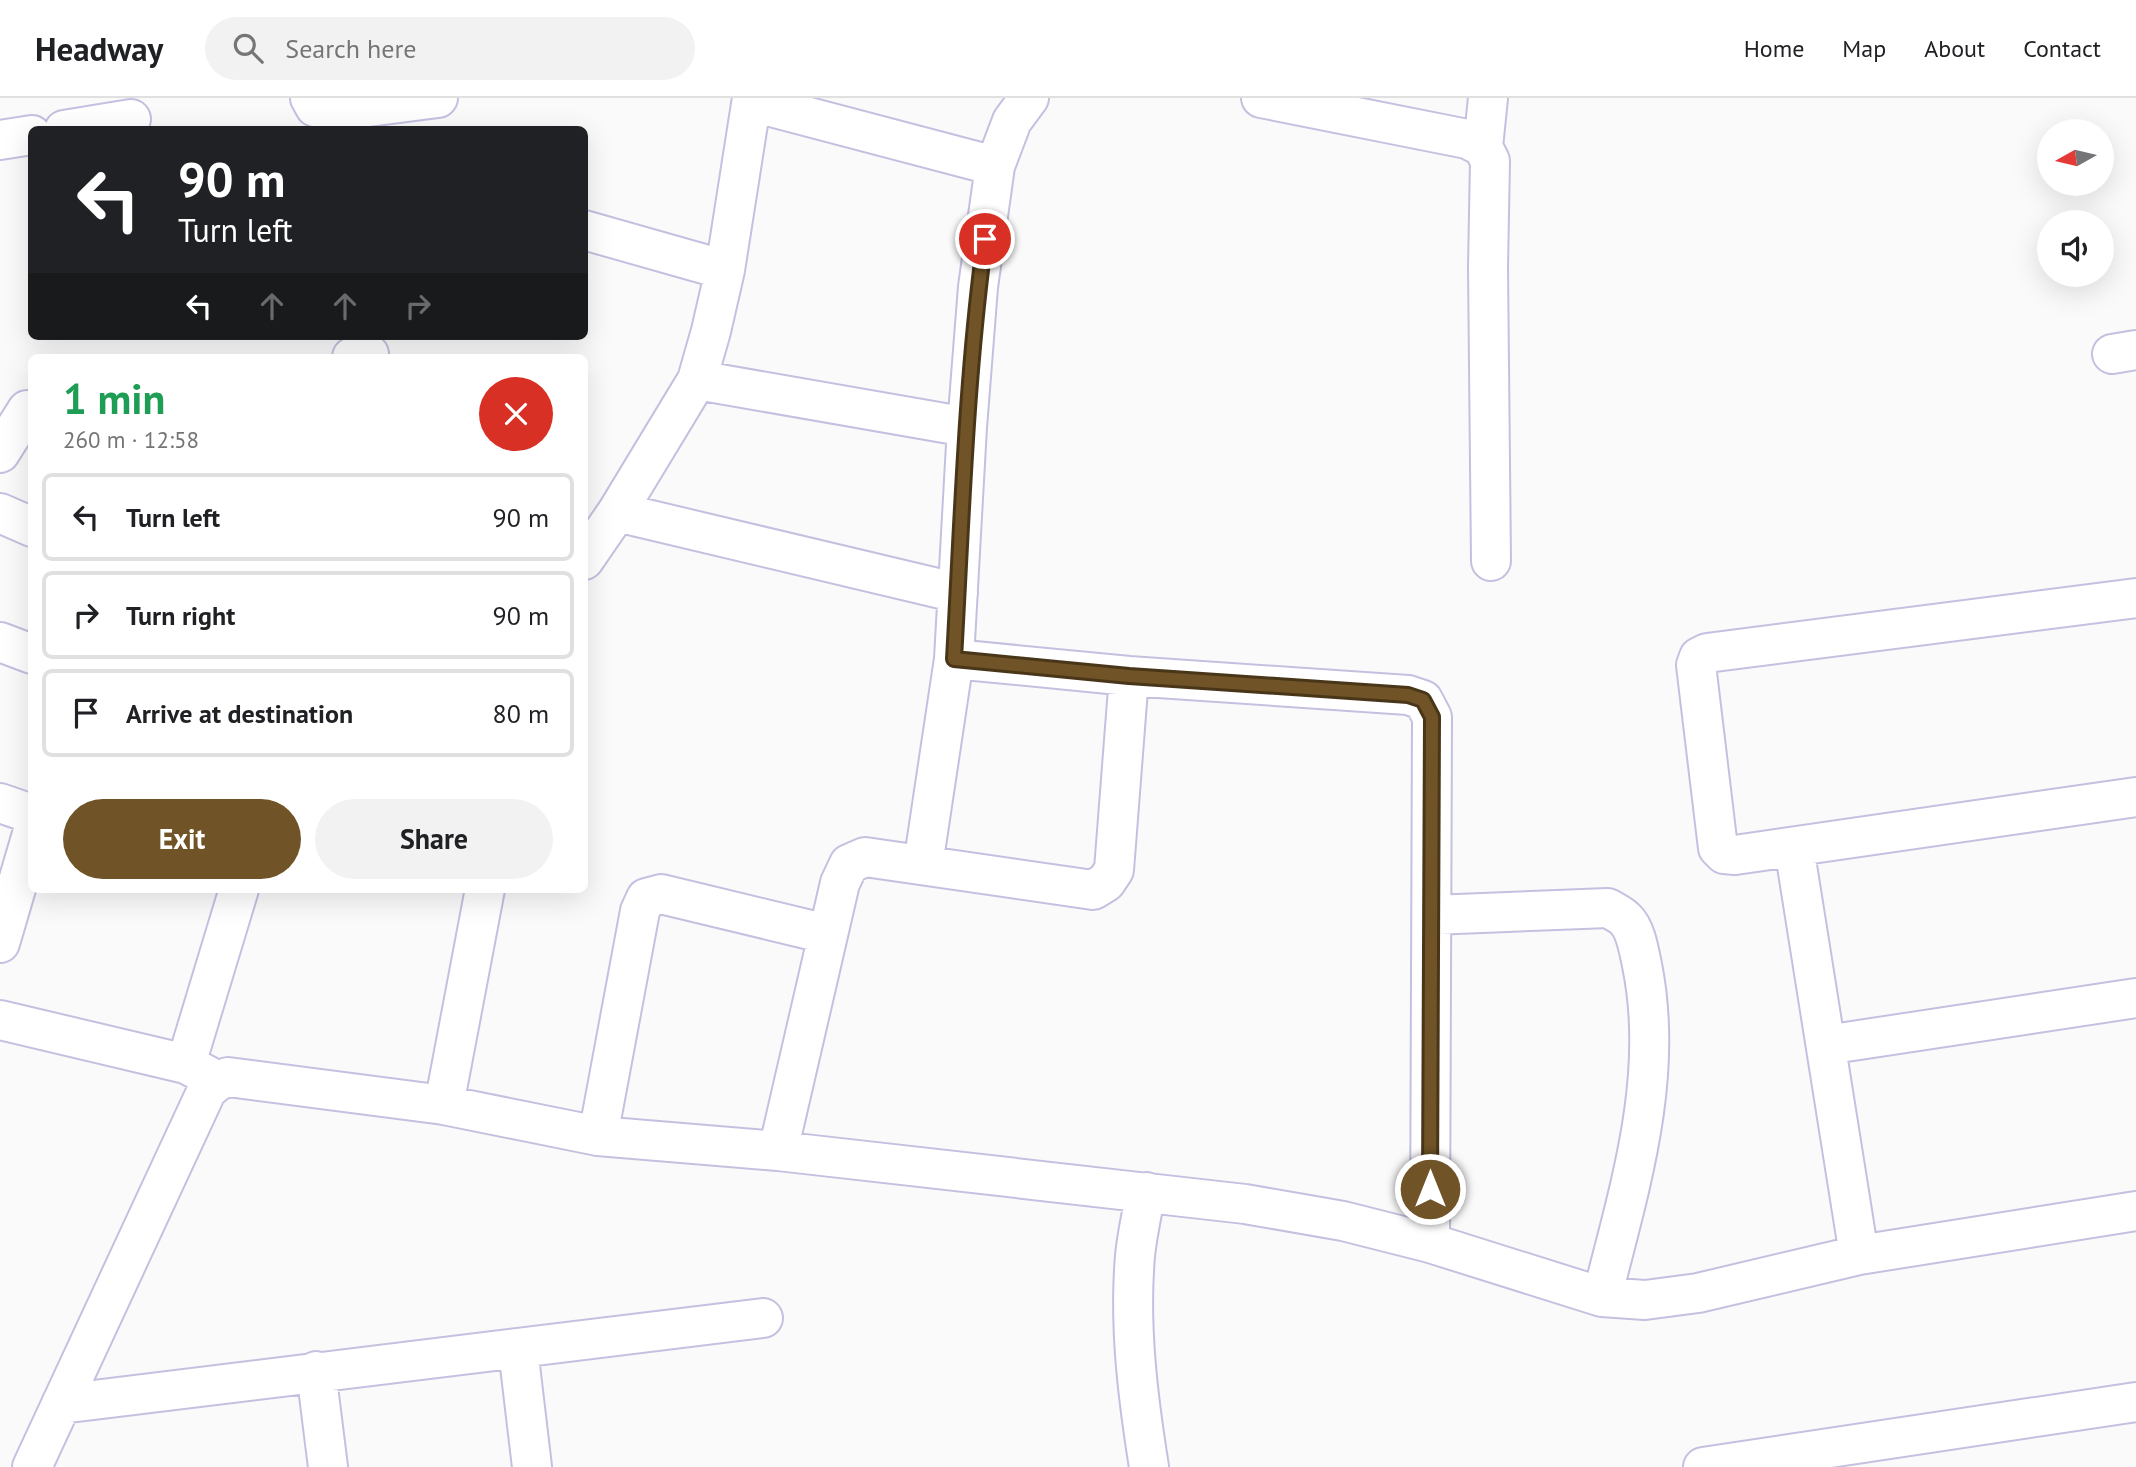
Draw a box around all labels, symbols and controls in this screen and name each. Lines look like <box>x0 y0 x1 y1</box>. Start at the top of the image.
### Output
search box <box>205 17 695 80</box>
text: Headway <box>35 27 163 70</box>
icon: search <box>229 29 267 67</box>
text: Search here <box>285 32 416 65</box>
text: Home <box>1744 33 1804 64</box>
text: Map <box>1842 33 1886 64</box>
text: About <box>1924 33 1985 64</box>
text: Contact <box>2023 33 2101 64</box>
north arrow <box>2037 119 2114 196</box>
map controls <box>2037 119 2114 287</box>
text: 90 m <box>178 147 285 211</box>
icon: left <box>63 154 154 245</box>
text: Turn left <box>178 209 293 251</box>
pin <box>955 209 1015 269</box>
button: sound <box>2037 210 2114 287</box>
icon: arrive <box>966 220 1004 258</box>
icon: left <box>180 287 218 325</box>
icon: ahead <box>253 287 291 325</box>
icon: ahead <box>326 287 364 325</box>
icon: right <box>399 287 437 325</box>
text: 1 min <box>63 371 165 426</box>
button: close <box>479 377 553 451</box>
text: 260 m · 12:58 <box>63 425 199 454</box>
icon: left <box>67 498 105 536</box>
text: Turn left <box>126 501 220 534</box>
text: 90 m <box>493 501 549 534</box>
icon: right <box>67 596 105 634</box>
text: Turn right <box>126 599 235 632</box>
text: 90 m <box>493 599 549 632</box>
icon: arrive <box>67 694 105 732</box>
text: Arrive at destination <box>126 697 353 730</box>
text: 80 m <box>493 697 549 730</box>
button: Exit <box>63 799 301 879</box>
button: Share <box>315 799 553 879</box>
position arrow <box>1393 1152 1467 1226</box>

